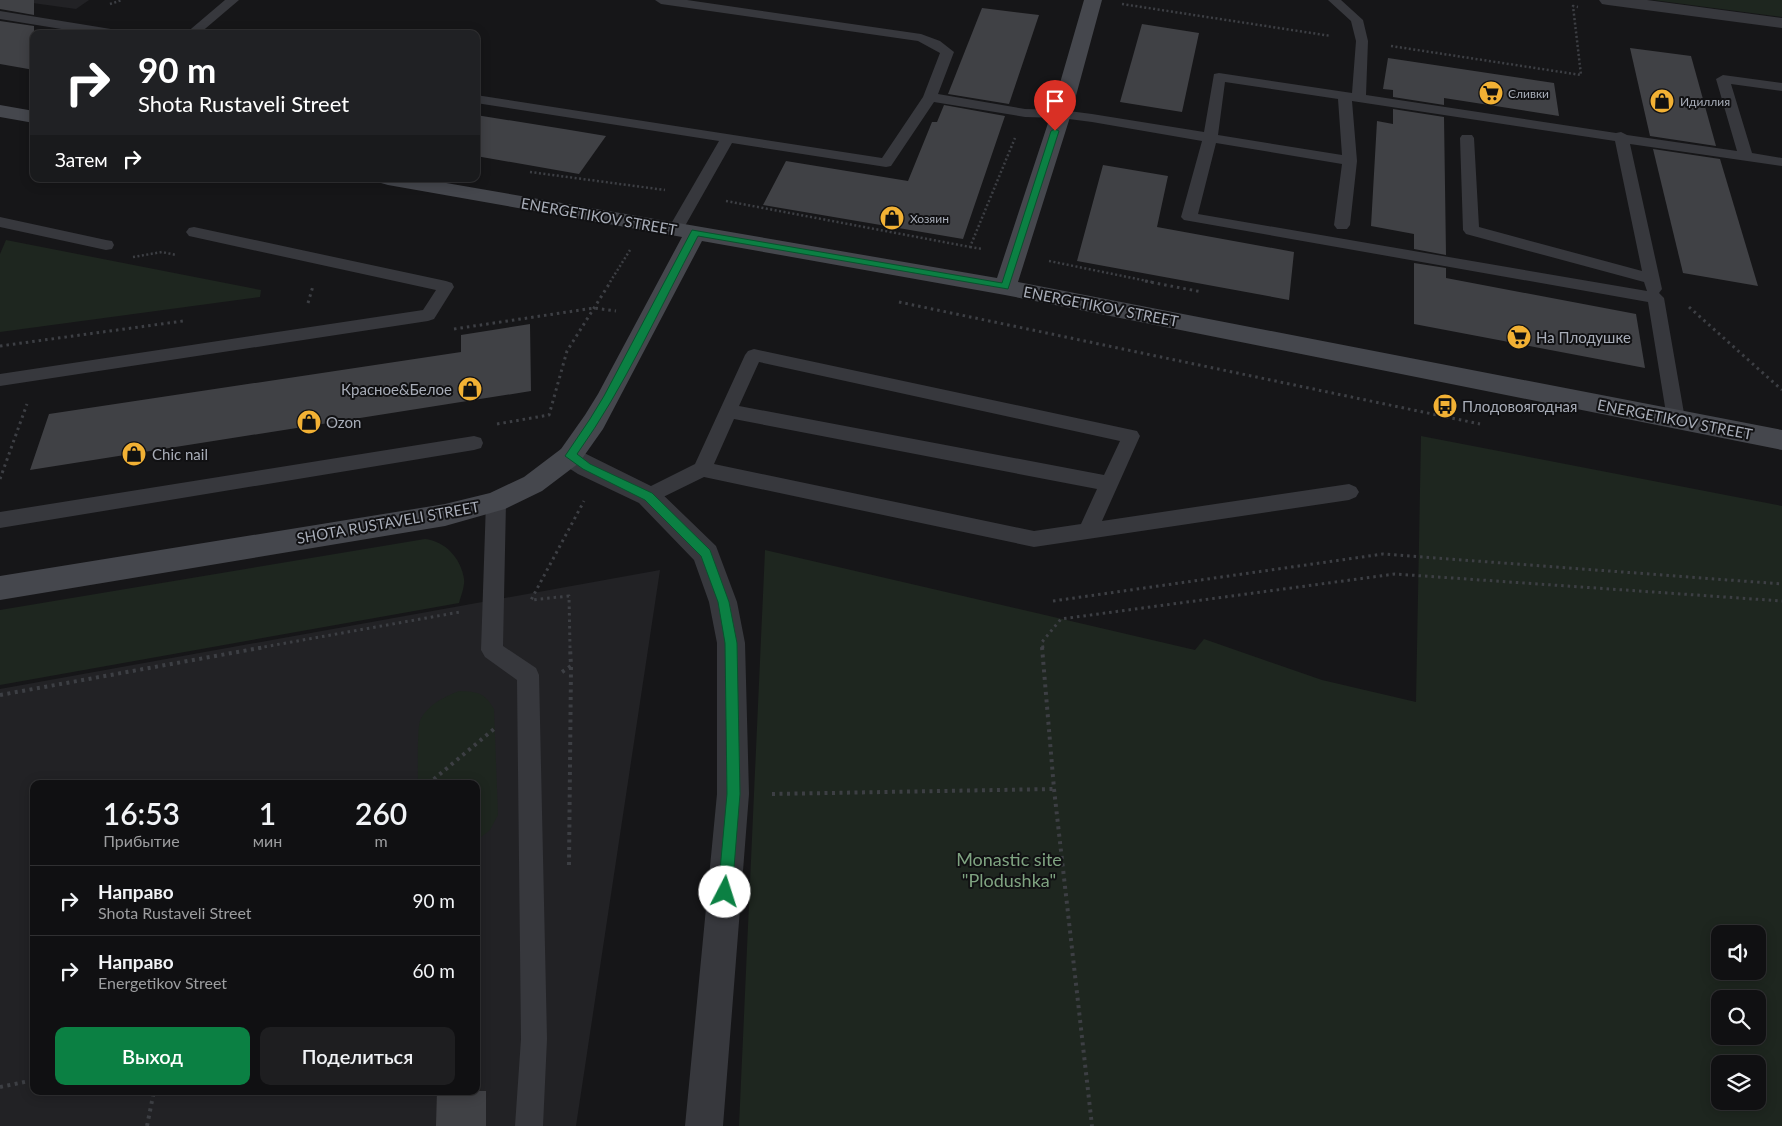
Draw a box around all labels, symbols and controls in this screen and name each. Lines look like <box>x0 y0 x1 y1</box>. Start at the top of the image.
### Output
text: 90 m <box>138 48 216 90</box>
icon: right <box>55 50 120 115</box>
pin <box>1034 80 1076 131</box>
supermarket icon: Сливки <box>1478 80 1504 106</box>
place label: Сливки <box>1508 86 1549 101</box>
icon: arrive <box>1041 87 1069 115</box>
shop icon: Идиллия <box>1649 88 1675 114</box>
text: Shota Rustaveli Street <box>138 90 349 117</box>
place label: Идиллия <box>1680 94 1730 109</box>
icon: right <box>118 145 146 173</box>
text: Затем <box>55 148 108 171</box>
street label: ENERGETIKOV STREET <box>520 193 678 239</box>
shop icon: Хозяин <box>879 205 905 231</box>
place label: Хозяин <box>910 211 949 226</box>
street label: ENERGETIKOV STREET <box>1022 282 1180 330</box>
supermarket icon: На Плодушке <box>1506 324 1532 350</box>
place label: На Плодушке <box>1536 328 1631 346</box>
shop icon: Красное&Белое <box>457 376 483 402</box>
place label: Красное&Белое <box>341 380 452 398</box>
bus stop icon: Плодовоягодная <box>1432 393 1458 419</box>
street label: ENERGETIKOV STREET <box>1596 395 1754 443</box>
place label: Плодовоягодная <box>1462 397 1577 415</box>
shop icon: Ozon <box>296 409 322 435</box>
place label: Ozon <box>326 413 361 431</box>
shop icon: Chic nail <box>121 441 147 467</box>
place label: Chic nail <box>152 445 208 463</box>
street label: SHOTA RUSTAVELI STREET <box>295 497 481 547</box>
text: 16:53 <box>103 795 180 831</box>
text: 1 <box>259 795 276 831</box>
text: 260 <box>355 795 407 831</box>
text: Прибытие <box>103 831 180 850</box>
text: мин <box>253 831 282 850</box>
text: m <box>375 831 388 850</box>
park label: Monastic site "Plodushka" <box>956 848 1062 891</box>
position arrow <box>698 865 750 917</box>
text: Направо <box>98 880 174 903</box>
icon: right <box>55 887 83 915</box>
text: 90 m <box>412 889 455 912</box>
text: Shota Rustaveli Street <box>98 903 252 922</box>
map controls <box>1711 925 1766 1110</box>
button: sound <box>1711 925 1766 980</box>
text: Направо <box>98 950 174 973</box>
icon: right <box>55 957 83 985</box>
text: 60 m <box>412 959 455 982</box>
text: Energetikov Street <box>98 973 227 992</box>
button: search <box>1711 990 1766 1045</box>
button: Выход <box>55 1027 250 1085</box>
button: Поделиться <box>260 1027 455 1085</box>
button: layers <box>1711 1055 1766 1110</box>

